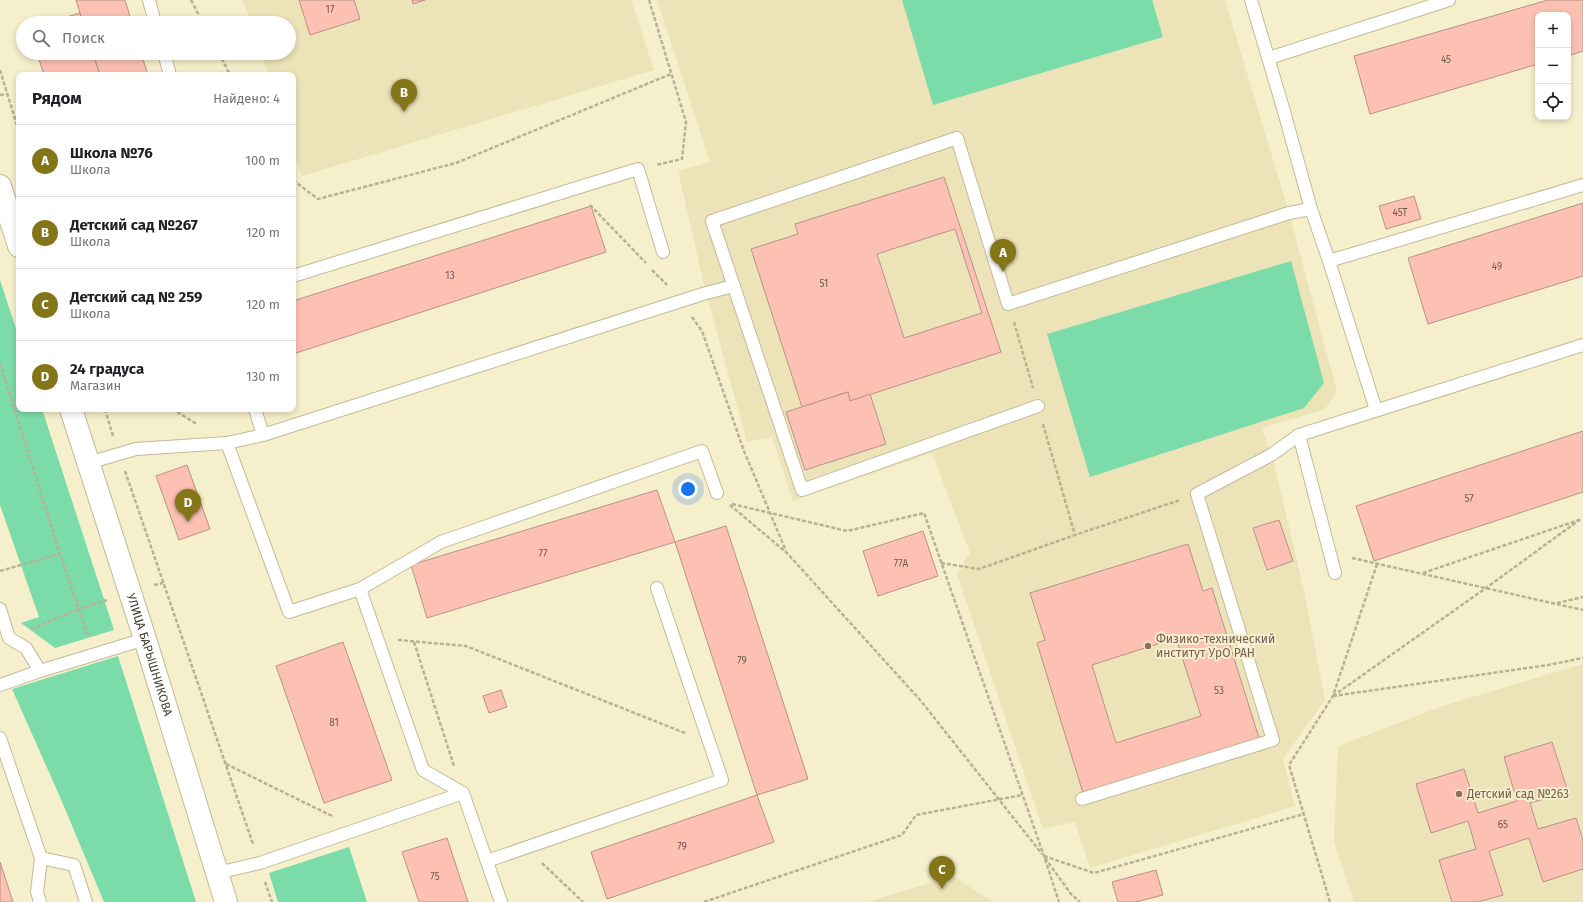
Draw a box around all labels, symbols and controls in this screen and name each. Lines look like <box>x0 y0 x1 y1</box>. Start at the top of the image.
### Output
house number: 17 <box>326 4 335 16</box>
map controls <box>1535 12 1571 120</box>
button: + <box>1535 12 1571 48</box>
search box <box>16 16 296 60</box>
icon: search <box>30 27 52 49</box>
text: Поиск <box>62 29 105 47</box>
button: − <box>1535 48 1571 84</box>
house number: 45 <box>1441 54 1451 66</box>
pin: B <box>391 79 417 112</box>
button: locate <box>1535 84 1571 120</box>
text: Рядом <box>32 88 82 109</box>
text: Найдено: 4 <box>213 91 280 106</box>
text: Школа №76 <box>70 144 153 162</box>
text: A <box>41 153 49 168</box>
text: 100 m <box>245 153 280 168</box>
text: Школа <box>70 162 111 177</box>
house number: 45Т <box>1393 207 1408 219</box>
text: Детский сад №267 <box>70 216 198 234</box>
text: B <box>41 225 49 240</box>
text: 120 m <box>246 225 280 240</box>
text: Школа <box>70 234 111 249</box>
pin: A <box>990 239 1016 272</box>
house number: 49 <box>1492 261 1502 273</box>
house number: 13 <box>445 270 455 282</box>
house number: 51 <box>820 278 828 290</box>
text: Детский сад № 259 <box>70 288 202 306</box>
text: C <box>41 297 49 312</box>
text: 120 m <box>246 297 280 312</box>
text: Школа <box>70 306 111 321</box>
text: 24 градуса <box>70 360 144 378</box>
text: D <box>41 369 49 384</box>
text: 130 m <box>246 369 280 384</box>
text: Магазин <box>70 378 121 393</box>
your location <box>678 479 698 499</box>
pin: D <box>175 489 201 522</box>
house number: 57 <box>1464 493 1474 505</box>
house number: 77 <box>539 548 548 560</box>
house number: 77А <box>894 558 908 570</box>
street label: УЛИЦА БАРЫШНИКОВА <box>124 592 175 718</box>
place label: Физико-технический институт УрО РАН <box>1156 632 1275 660</box>
marker: Физико-технический институт УрО РАН <box>1143 641 1153 651</box>
house number: 79 <box>737 655 747 667</box>
house number: 53 <box>1214 685 1224 697</box>
house number: 81 <box>329 717 339 729</box>
place label: Детский сад №263 <box>1466 787 1569 801</box>
marker: Детский сад №263 <box>1454 789 1464 799</box>
house number: 65 <box>1498 819 1508 831</box>
house number: 79 <box>677 841 687 853</box>
pin: C <box>929 856 955 889</box>
house number: 75 <box>430 871 440 883</box>

